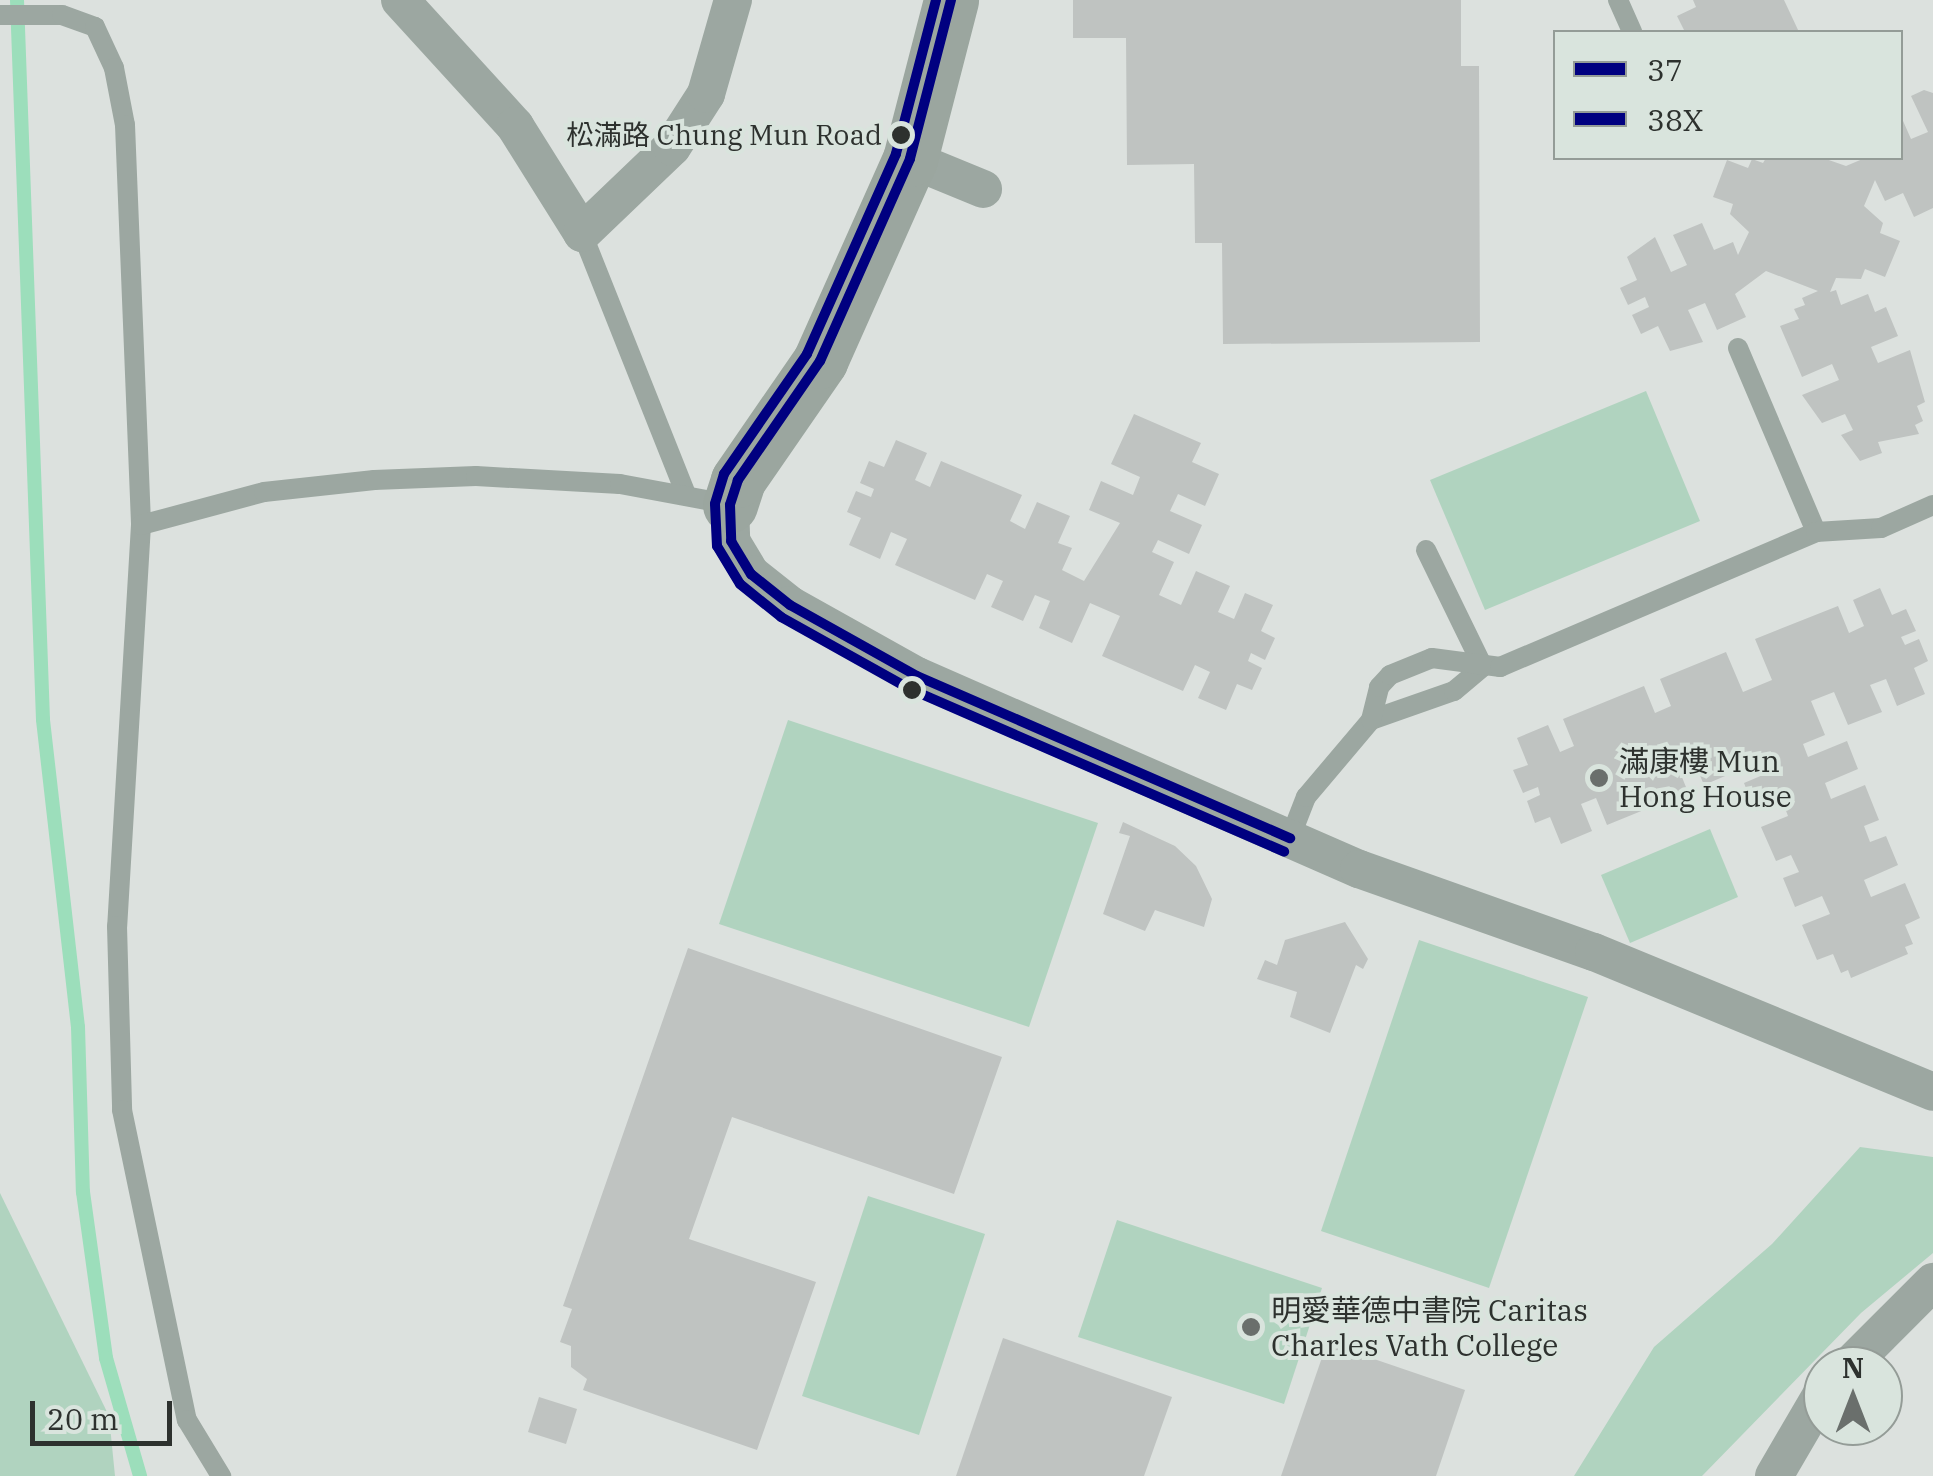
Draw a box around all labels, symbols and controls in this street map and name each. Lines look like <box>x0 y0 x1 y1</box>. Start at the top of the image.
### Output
legend <box>1553 30 1903 160</box>
text: 37 <box>1647 50 1683 89</box>
text: 38X <box>1647 100 1703 139</box>
place label: 松滿路 Chung Mun Road <box>566 118 882 152</box>
marker: 松滿路 Chung Mun Road <box>891 125 911 145</box>
unlabelled marker <box>902 680 922 700</box>
place label: 滿康樓 Mun Hong House <box>1619 743 1792 814</box>
marker: 滿康樓 Mun Hong House <box>1588 767 1610 789</box>
place label: 明愛華德中書院 Caritas Charles Vath College <box>1271 1292 1588 1362</box>
marker: 明愛華德中書院 Caritas Charles Vath College <box>1240 1316 1262 1338</box>
north arrow <box>1803 1346 1903 1446</box>
text: N <box>1842 1349 1864 1386</box>
scale bar <box>35 1381 178 1443</box>
text: 20 m <box>47 1399 119 1438</box>

